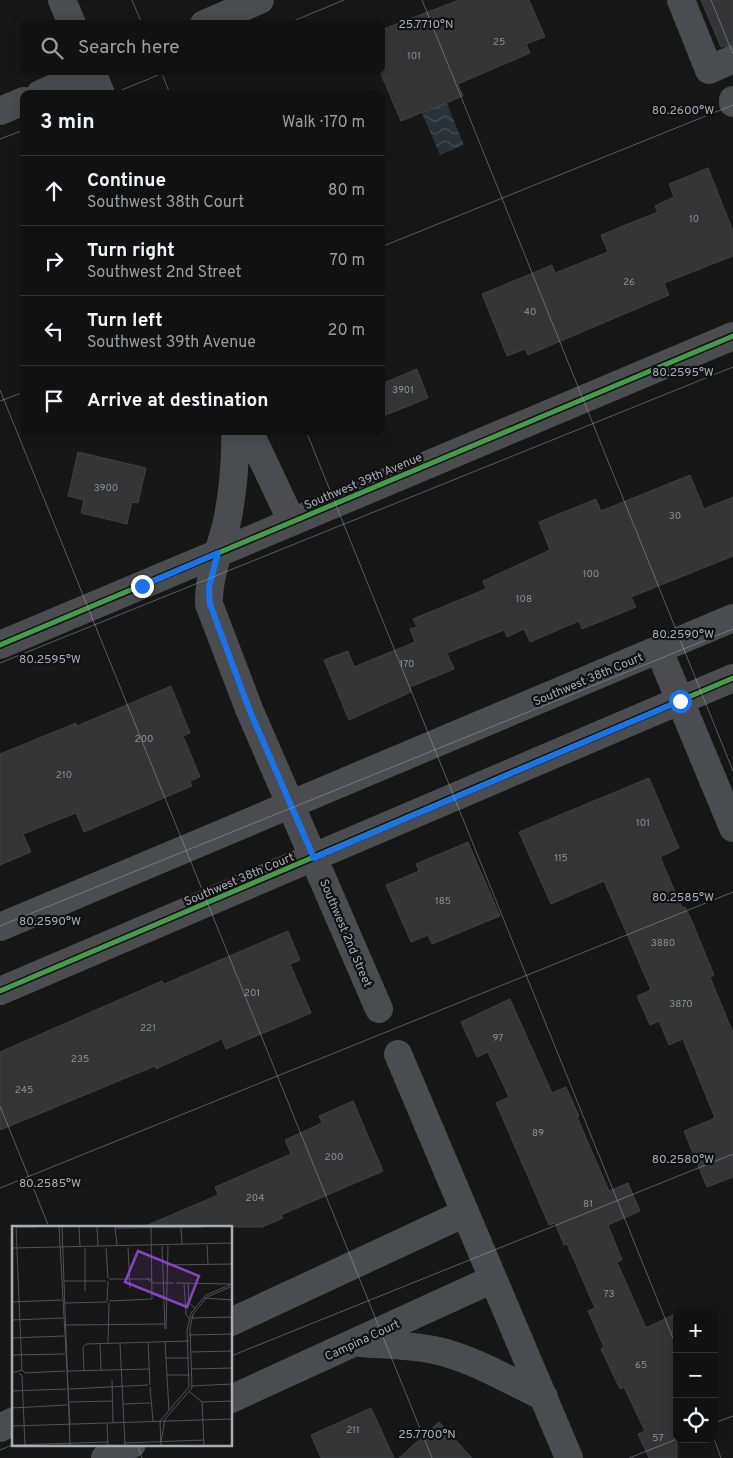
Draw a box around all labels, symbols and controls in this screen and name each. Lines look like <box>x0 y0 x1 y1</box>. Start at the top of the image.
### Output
text: 25.7710°N <box>398 17 454 33</box>
search box <box>20 20 385 75</box>
icon: search <box>38 34 66 62</box>
text: Search here <box>78 36 180 60</box>
house number: 25 <box>493 36 505 49</box>
house number: 101 <box>407 50 421 63</box>
text: 80.2600°W <box>652 103 714 119</box>
text: 3 min <box>40 109 95 136</box>
text: Walk · 170 m <box>282 113 365 133</box>
text: Continue <box>87 169 166 193</box>
icon: ahead <box>40 177 68 205</box>
text: 80 m <box>328 181 365 201</box>
text: Southwest 38th Court <box>87 193 244 213</box>
house number: 10 <box>689 213 699 226</box>
text: Turn right <box>87 239 175 263</box>
icon: right <box>40 247 68 275</box>
text: 70 m <box>330 251 365 271</box>
text: Southwest 2nd Street <box>87 263 242 283</box>
house number: 26 <box>623 276 635 289</box>
house number: 40 <box>524 306 536 319</box>
text: Turn left <box>87 309 163 333</box>
icon: left <box>40 317 68 345</box>
text: 20 m <box>328 321 365 341</box>
text: Southwest 39th Avenue <box>87 333 256 353</box>
text: 80.2595°W <box>652 365 714 381</box>
house number: 3901 <box>392 384 414 397</box>
icon: arrive <box>40 387 68 415</box>
text: Arrive at destination <box>87 389 268 413</box>
street label: Southwest 39th Avenue <box>302 450 425 514</box>
house number: 3900 <box>94 482 118 495</box>
house number: 30 <box>669 510 681 523</box>
house number: 100 <box>583 568 599 581</box>
route end <box>131 575 154 598</box>
house number: 108 <box>516 593 532 606</box>
text: 80.2590°W <box>652 627 714 643</box>
street label: Southwest 38th Court <box>531 650 646 710</box>
text: 80.2595°W <box>19 652 81 668</box>
house number: 170 <box>399 658 415 671</box>
route start <box>669 690 692 713</box>
house number: 200 <box>135 733 153 746</box>
house number: 210 <box>56 769 72 782</box>
house number: 101 <box>636 817 650 830</box>
street label: Southwest 38th Court <box>182 850 297 910</box>
house number: 115 <box>554 852 568 865</box>
street label: Southwest 2nd Street <box>315 877 375 990</box>
text: 80.2585°W <box>652 890 714 906</box>
house number: 185 <box>435 895 451 908</box>
text: 80.2590°W <box>19 914 81 930</box>
house number: 3880 <box>651 937 675 950</box>
house number: 201 <box>244 987 260 1000</box>
house number: 3870 <box>669 998 693 1011</box>
house number: 221 <box>140 1022 156 1035</box>
house number: 97 <box>493 1032 503 1045</box>
house number: 235 <box>71 1053 89 1066</box>
house number: 245 <box>15 1084 33 1097</box>
house number: 89 <box>532 1127 544 1140</box>
house number: 200 <box>325 1151 343 1164</box>
text: 80.2580°W <box>652 1152 714 1168</box>
text: 80.2585°W <box>19 1176 81 1192</box>
house number: 204 <box>246 1192 264 1205</box>
house number: 81 <box>583 1198 593 1211</box>
inset map <box>12 1226 232 1446</box>
house number: 73 <box>603 1288 615 1301</box>
map controls <box>673 1308 718 1443</box>
button: + <box>673 1308 718 1353</box>
street label: Campina Court <box>322 1317 403 1365</box>
button: − <box>673 1353 718 1398</box>
house number: 65 <box>635 1359 647 1372</box>
button: locate <box>673 1398 718 1443</box>
house number: 211 <box>346 1424 360 1437</box>
text: 25.7700°N <box>398 1427 456 1443</box>
house number: 57 <box>652 1432 664 1445</box>

